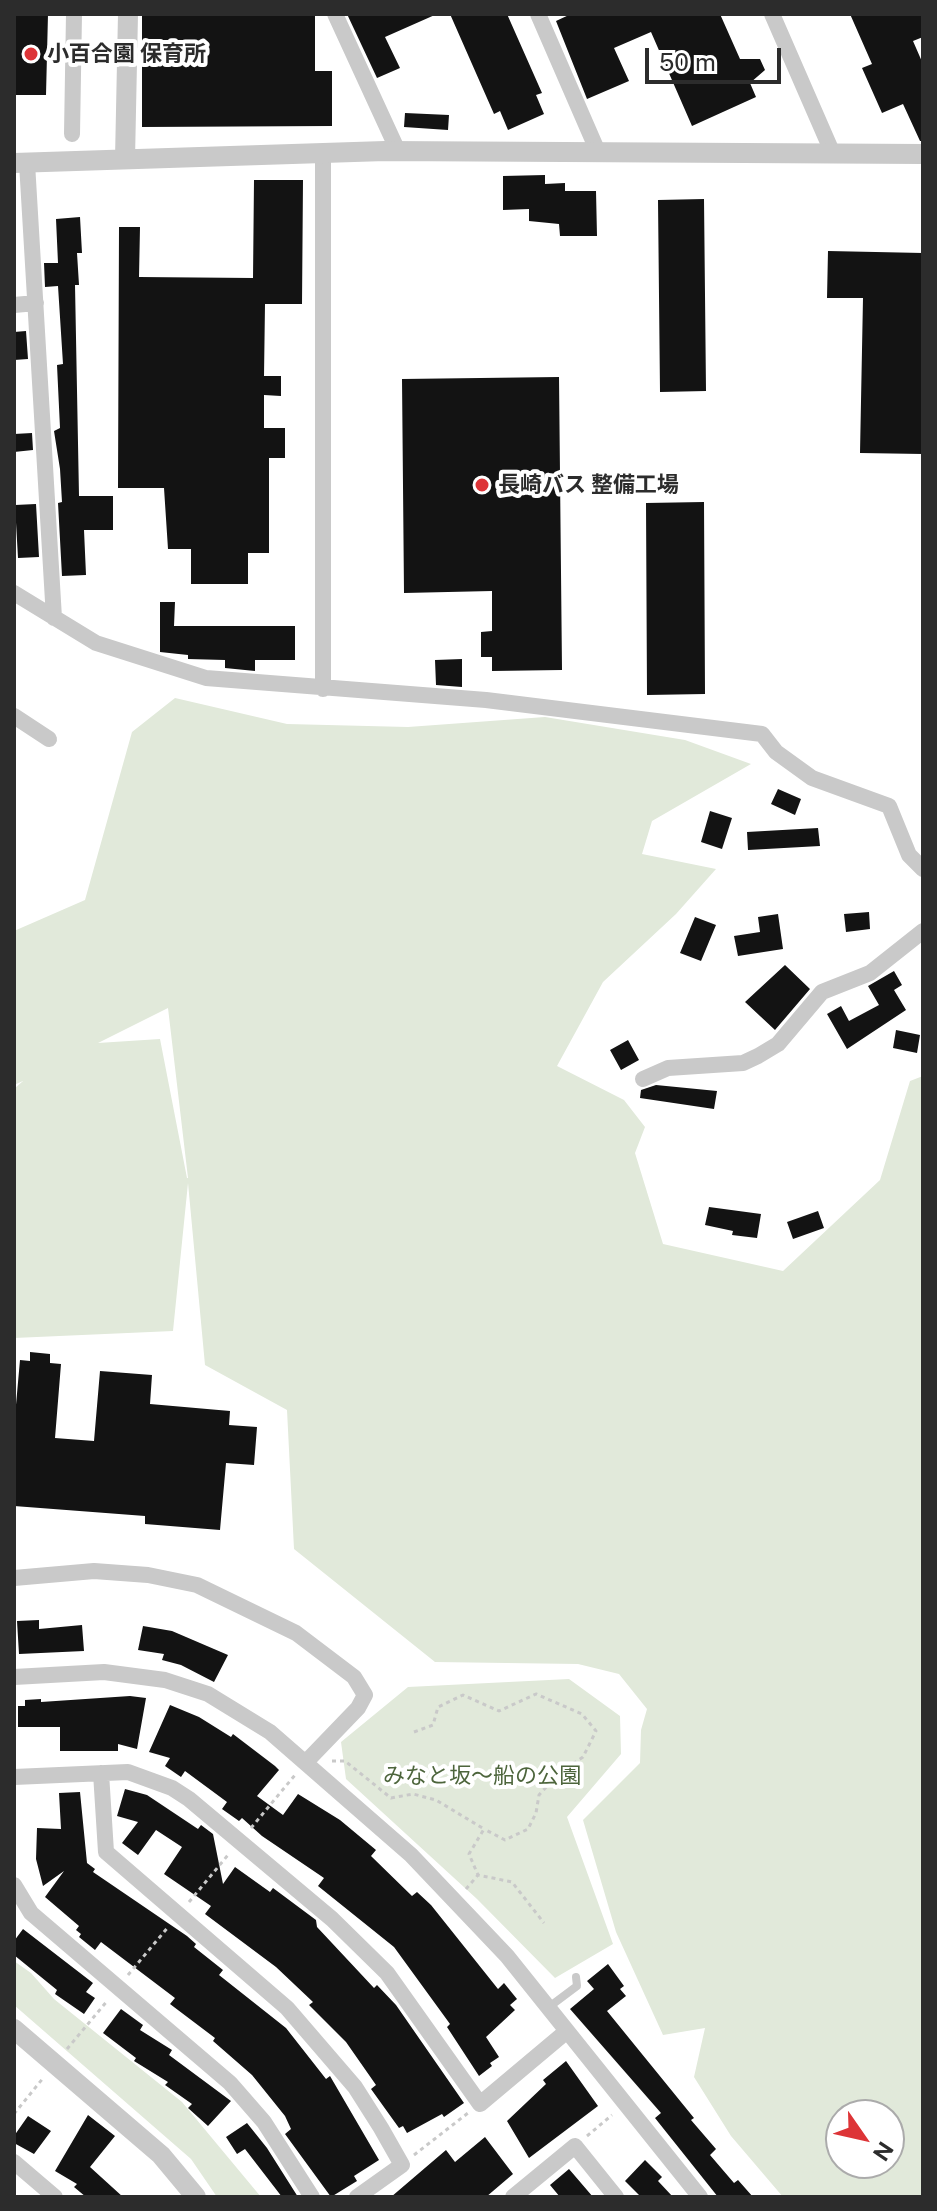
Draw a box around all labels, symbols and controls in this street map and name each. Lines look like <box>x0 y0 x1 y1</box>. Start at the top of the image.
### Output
scale bar <box>649 32 785 82</box>
place label: 小百合園 保育所 <box>47 41 206 67</box>
marker: 小百合園 保育所 <box>22 45 40 63</box>
text: 50 m <box>659 48 716 76</box>
place label: 長崎バス 整備工場 <box>498 472 679 498</box>
marker: 長崎バス 整備工場 <box>473 476 491 494</box>
park label: みなと坂〜船の公園 <box>383 1763 581 1789</box>
north arrow <box>825 2099 905 2179</box>
text: N <box>868 2137 899 2166</box>

